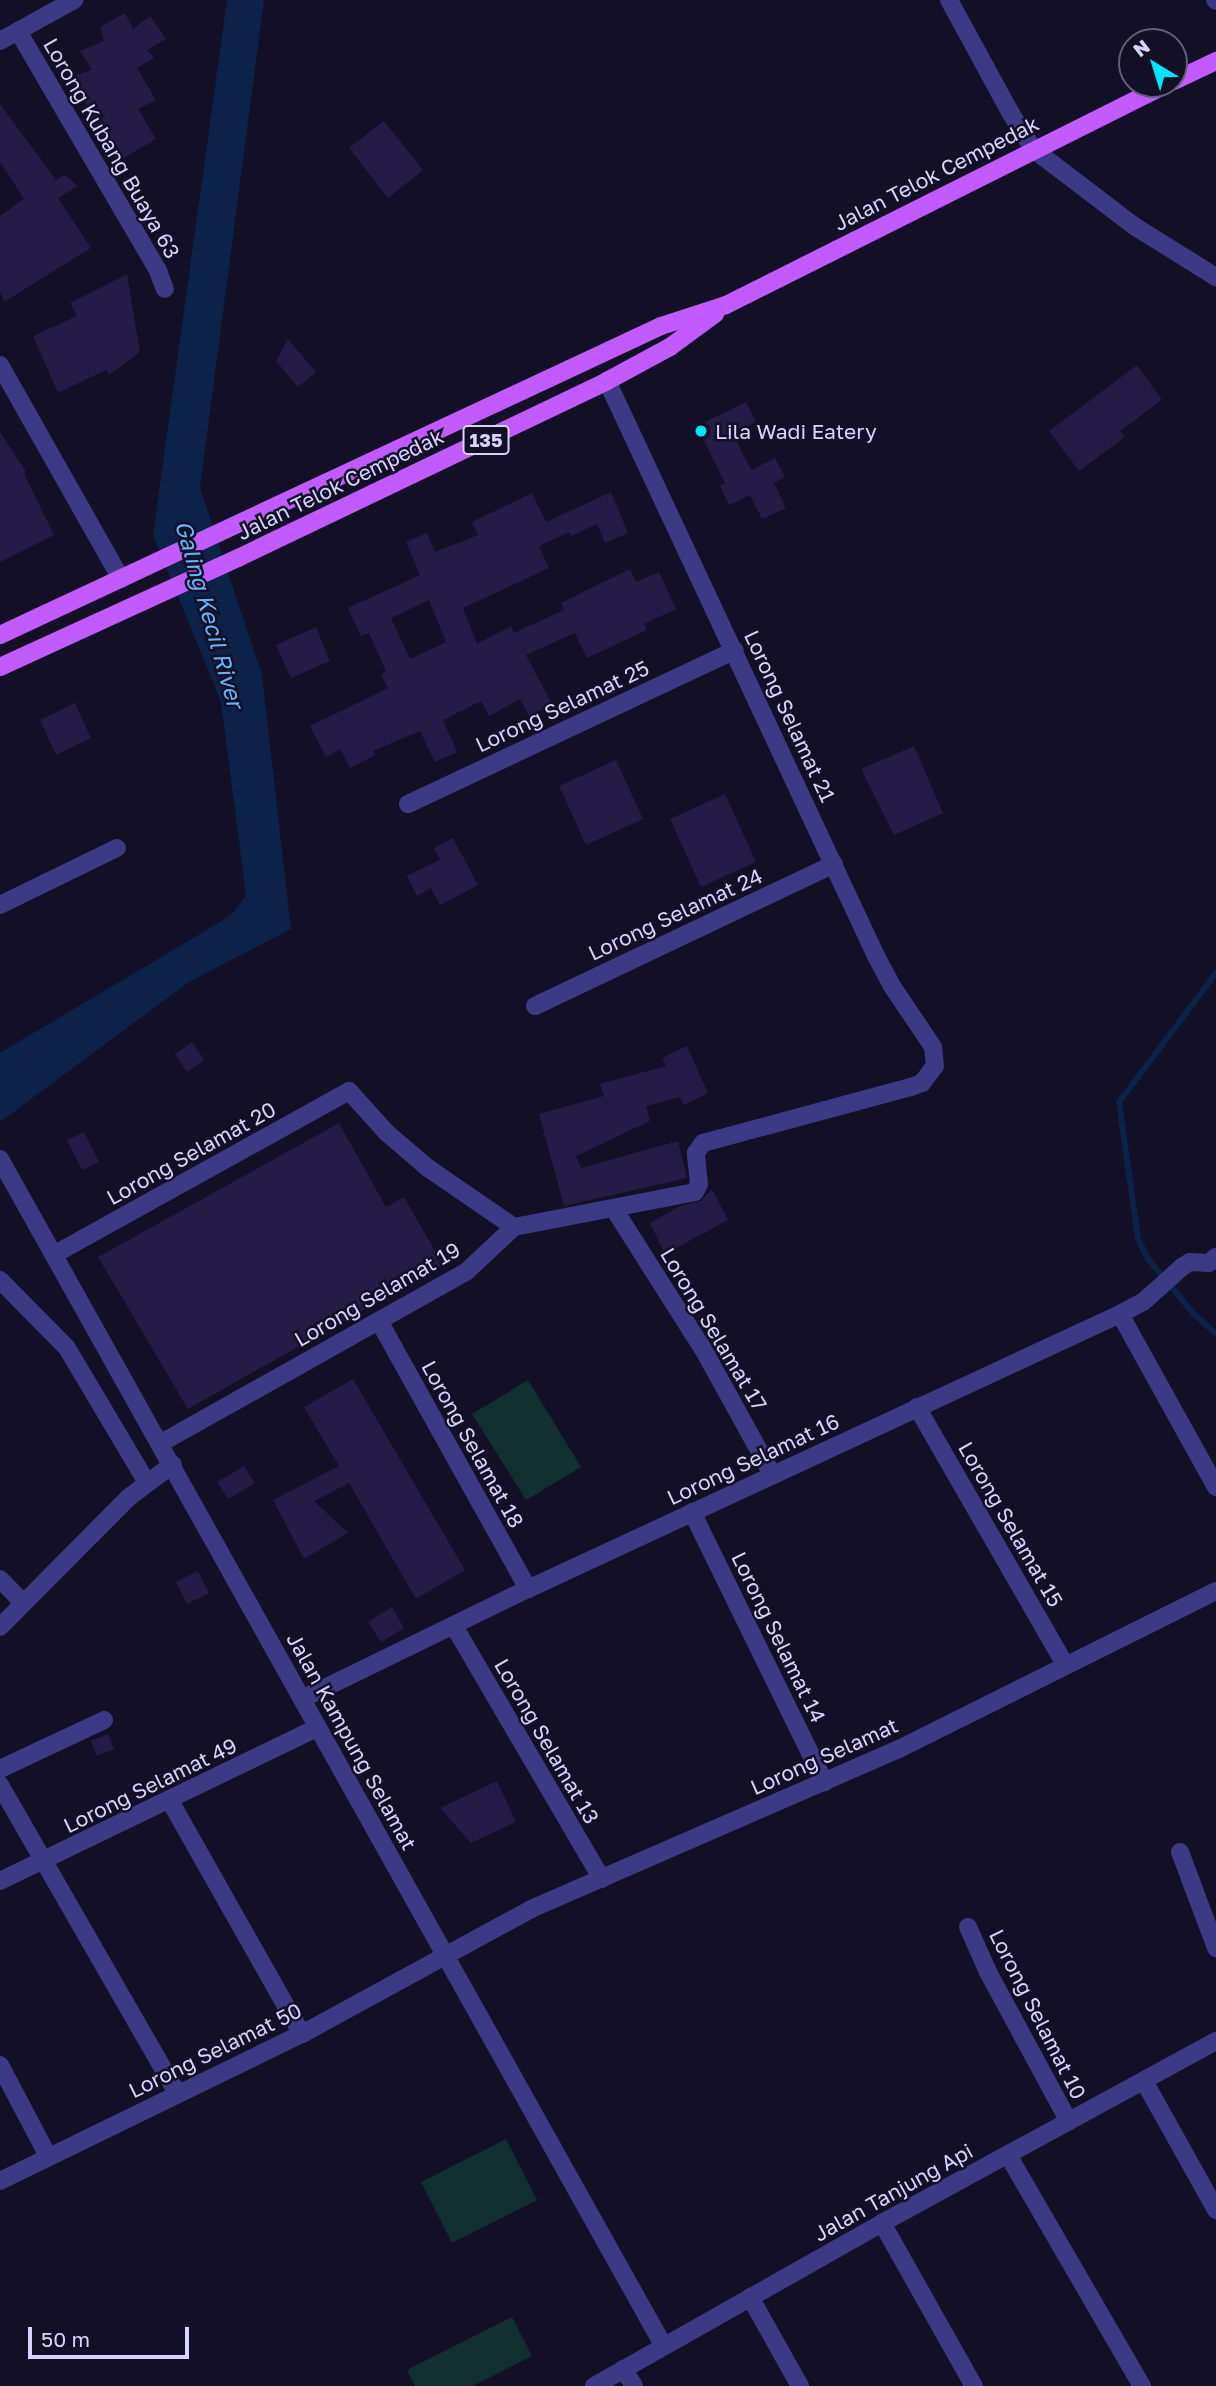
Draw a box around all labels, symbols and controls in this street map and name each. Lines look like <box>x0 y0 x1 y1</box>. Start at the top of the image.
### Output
north arrow <box>1118 28 1188 98</box>
street label: Lorong Kubang Buaya 63 <box>39 33 185 263</box>
text: N <box>1128 34 1154 61</box>
street label: Jalan Telok Cempedak <box>829 110 1043 236</box>
place label: Lila Wadi Eatery <box>715 418 877 444</box>
street label: Jalan Telok Cempedak <box>233 423 447 545</box>
marker: Lila Wadi Eatery <box>693 423 709 439</box>
road number: 135 <box>462 424 510 456</box>
water label: Galing Kecil River <box>170 517 250 711</box>
street label: Lorong Selamat 21 <box>739 626 841 806</box>
street label: Lorong Selamat 25 <box>471 655 653 757</box>
street label: Lorong Selamat 24 <box>584 863 766 965</box>
street label: Lorong Selamat 20 <box>102 1096 280 1210</box>
street label: Lorong Selamat 19 <box>290 1236 464 1352</box>
street label: Lorong Selamat 17 <box>655 1243 773 1415</box>
street label: Lorong Selamat 18 <box>417 1356 529 1532</box>
street label: Lorong Selamat 16 <box>663 1408 843 1510</box>
street label: Lorong Selamat 15 <box>953 1437 1069 1611</box>
street label: Lorong Selamat 14 <box>727 1547 831 1727</box>
street label: Jalan Kampung Selamat <box>282 1628 422 1854</box>
street label: Lorong Selamat 13 <box>489 1654 605 1828</box>
street label: Lorong Selamat <box>746 1712 902 1800</box>
street label: Lorong Selamat 49 <box>59 1732 241 1838</box>
street label: Lorong Selamat 10 <box>984 1925 1092 2103</box>
street label: Lorong Selamat 50 <box>124 1997 306 2103</box>
street label: Jalan Tanjung Api <box>809 2138 977 2246</box>
scale bar <box>32 2312 192 2356</box>
text: 50 m <box>41 2326 90 2352</box>

